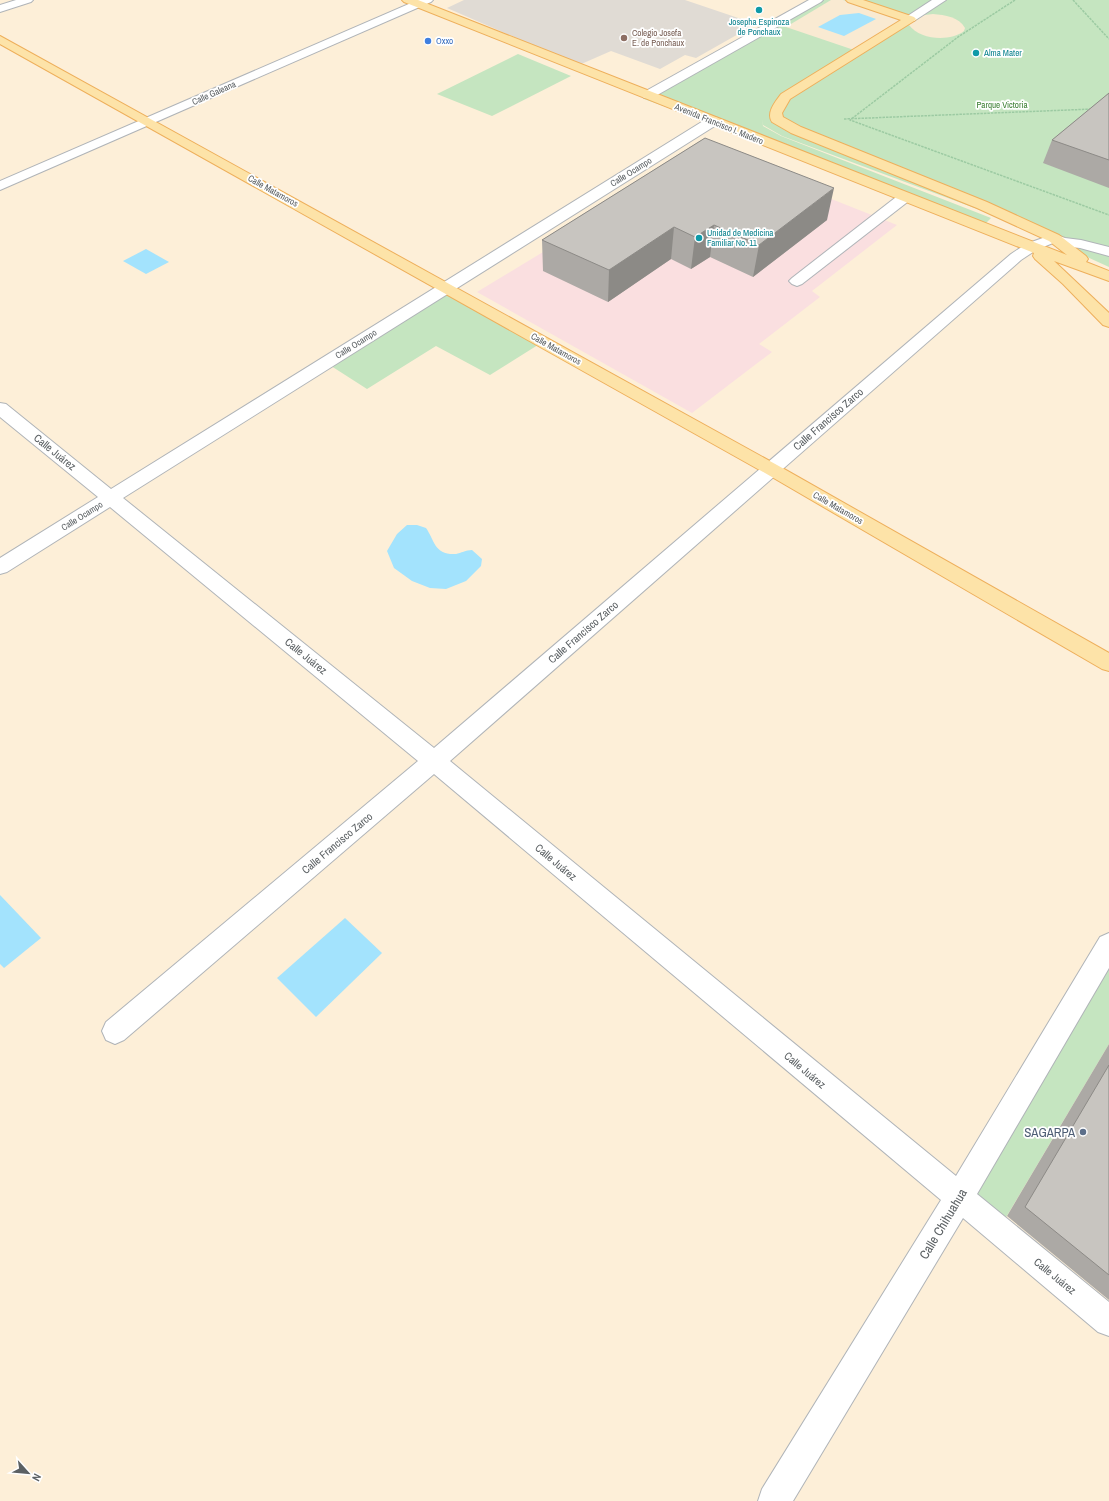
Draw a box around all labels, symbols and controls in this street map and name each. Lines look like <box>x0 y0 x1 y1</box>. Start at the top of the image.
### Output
marker: Josepha Espinoza de Ponchaux <box>754 5 764 15</box>
place label: Josepha Espinoza de Ponchaux <box>729 16 789 38</box>
place label: Colegio Josefa E. de Ponchaux <box>632 27 684 49</box>
marker: Colegio Josefa E. de Ponchaux <box>619 33 629 43</box>
place label: Oxxo <box>436 35 453 47</box>
marker: Oxxo <box>423 36 433 46</box>
place label: Alma Mater <box>983 47 1022 59</box>
marker: Alma Mater <box>971 48 981 58</box>
street label: Calle Galeana <box>190 78 238 108</box>
park label: Parque Victoria <box>976 99 1028 111</box>
street label: Avenida Francisco I. Madero <box>672 100 765 147</box>
street label: Calle Ocampo <box>608 155 654 189</box>
street label: Calle Matamoros <box>246 172 301 210</box>
place label: Unidad de Medicina Familiar No. 11 <box>707 227 773 249</box>
marker: Unidad de Medicina Familiar No. 11 <box>694 233 704 243</box>
street label: Calle Ocampo <box>333 327 379 361</box>
street label: Calle Matamoros <box>529 330 584 368</box>
street label: Calle Francisco Zarco <box>790 385 866 453</box>
street label: Calle Juárez <box>31 431 79 474</box>
street label: Calle Matamoros <box>811 489 865 527</box>
street label: Calle Ocampo <box>59 499 105 533</box>
street label: Calle Francisco Zarco <box>545 598 621 666</box>
street label: Calle Juárez <box>282 635 330 678</box>
street label: Calle Francisco Zarco <box>299 809 375 877</box>
street label: Calle Juárez <box>532 841 580 884</box>
street label: Calle Juárez <box>781 1049 829 1092</box>
place label: SAGARPA <box>1024 1124 1076 1141</box>
marker: SAGARPA <box>1078 1127 1088 1137</box>
street label: Calle Chihuahua <box>915 1186 971 1262</box>
street label: Calle Juárez <box>1031 1255 1079 1298</box>
north arrow <box>8 1453 48 1493</box>
text: N <box>29 1471 45 1484</box>

